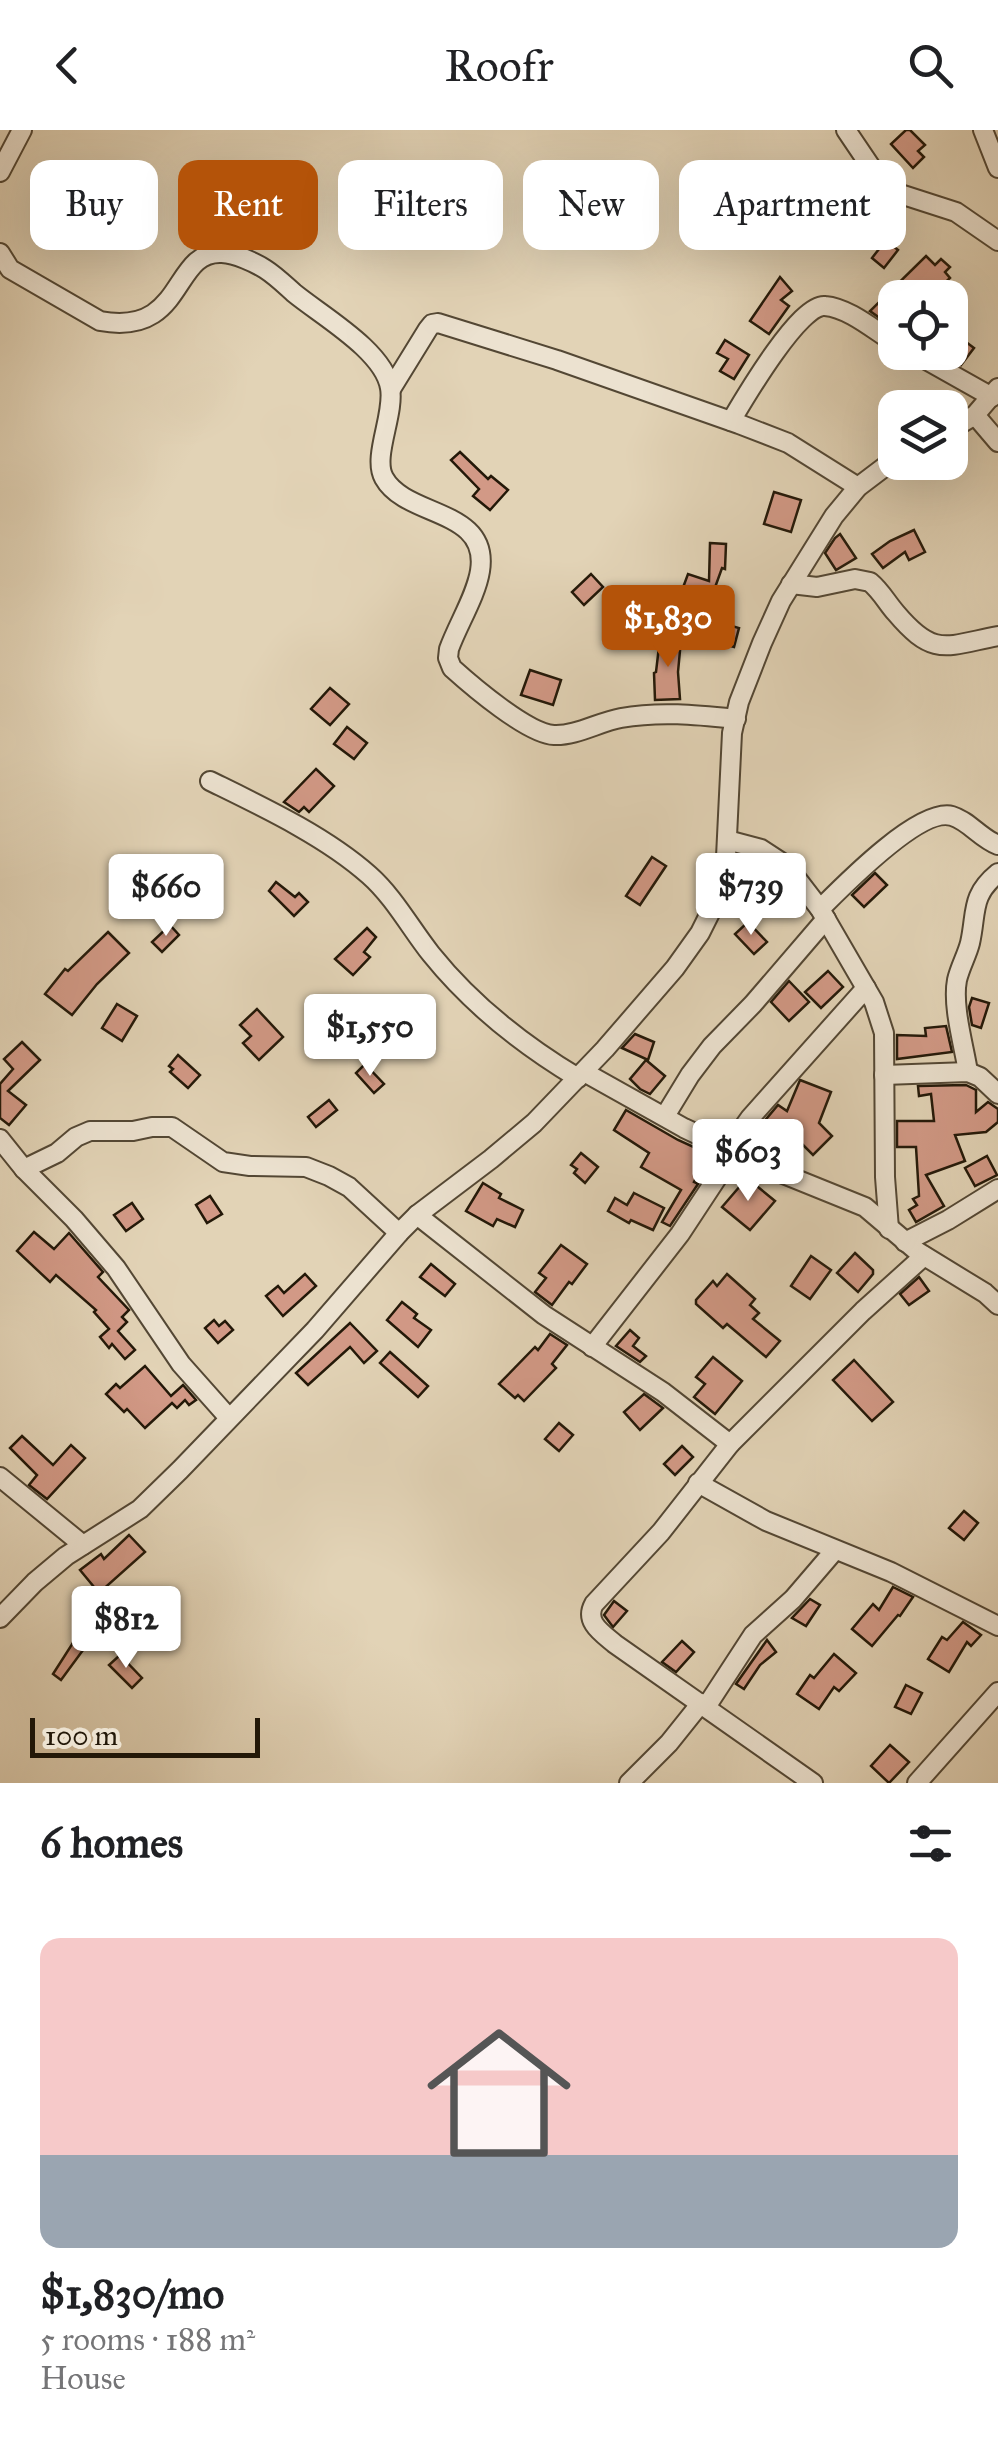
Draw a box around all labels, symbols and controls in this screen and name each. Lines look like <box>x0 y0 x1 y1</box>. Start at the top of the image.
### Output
icon: back <box>40 38 95 93</box>
text: Roofr <box>444 38 554 93</box>
icon: search <box>903 38 958 93</box>
chip: Buy <box>30 160 158 250</box>
chip: Rent <box>178 160 318 250</box>
chip: Filters <box>338 160 503 250</box>
chip: New <box>523 160 659 250</box>
chip: Apartment <box>679 160 906 250</box>
map controls <box>878 280 968 480</box>
button: locate <box>878 280 968 370</box>
button: layers <box>878 390 968 480</box>
pin: $1,830 <box>587 585 749 670</box>
text: $1,830 <box>624 598 712 637</box>
pin: $739 <box>692 853 810 938</box>
pin: $660 <box>107 854 225 939</box>
text: $739 <box>718 866 784 905</box>
text: $660 <box>131 867 201 906</box>
pin: $1,550 <box>289 994 451 1079</box>
text: $1,550 <box>326 1007 414 1046</box>
pin: $603 <box>689 1119 807 1204</box>
text: $603 <box>714 1132 782 1171</box>
pin: $812 <box>67 1586 185 1671</box>
text: $812 <box>94 1599 158 1638</box>
scale bar <box>30 1713 260 1758</box>
text: 100 m <box>45 1718 118 1753</box>
icon: filters <box>903 1816 958 1871</box>
text: 6 homes <box>40 1817 183 1869</box>
icon: home <box>409 2003 589 2183</box>
text: $1,830/mo <box>40 2268 224 2320</box>
text: 5 rooms · 188 m² <box>40 2320 255 2359</box>
text: House <box>40 2359 126 2398</box>

